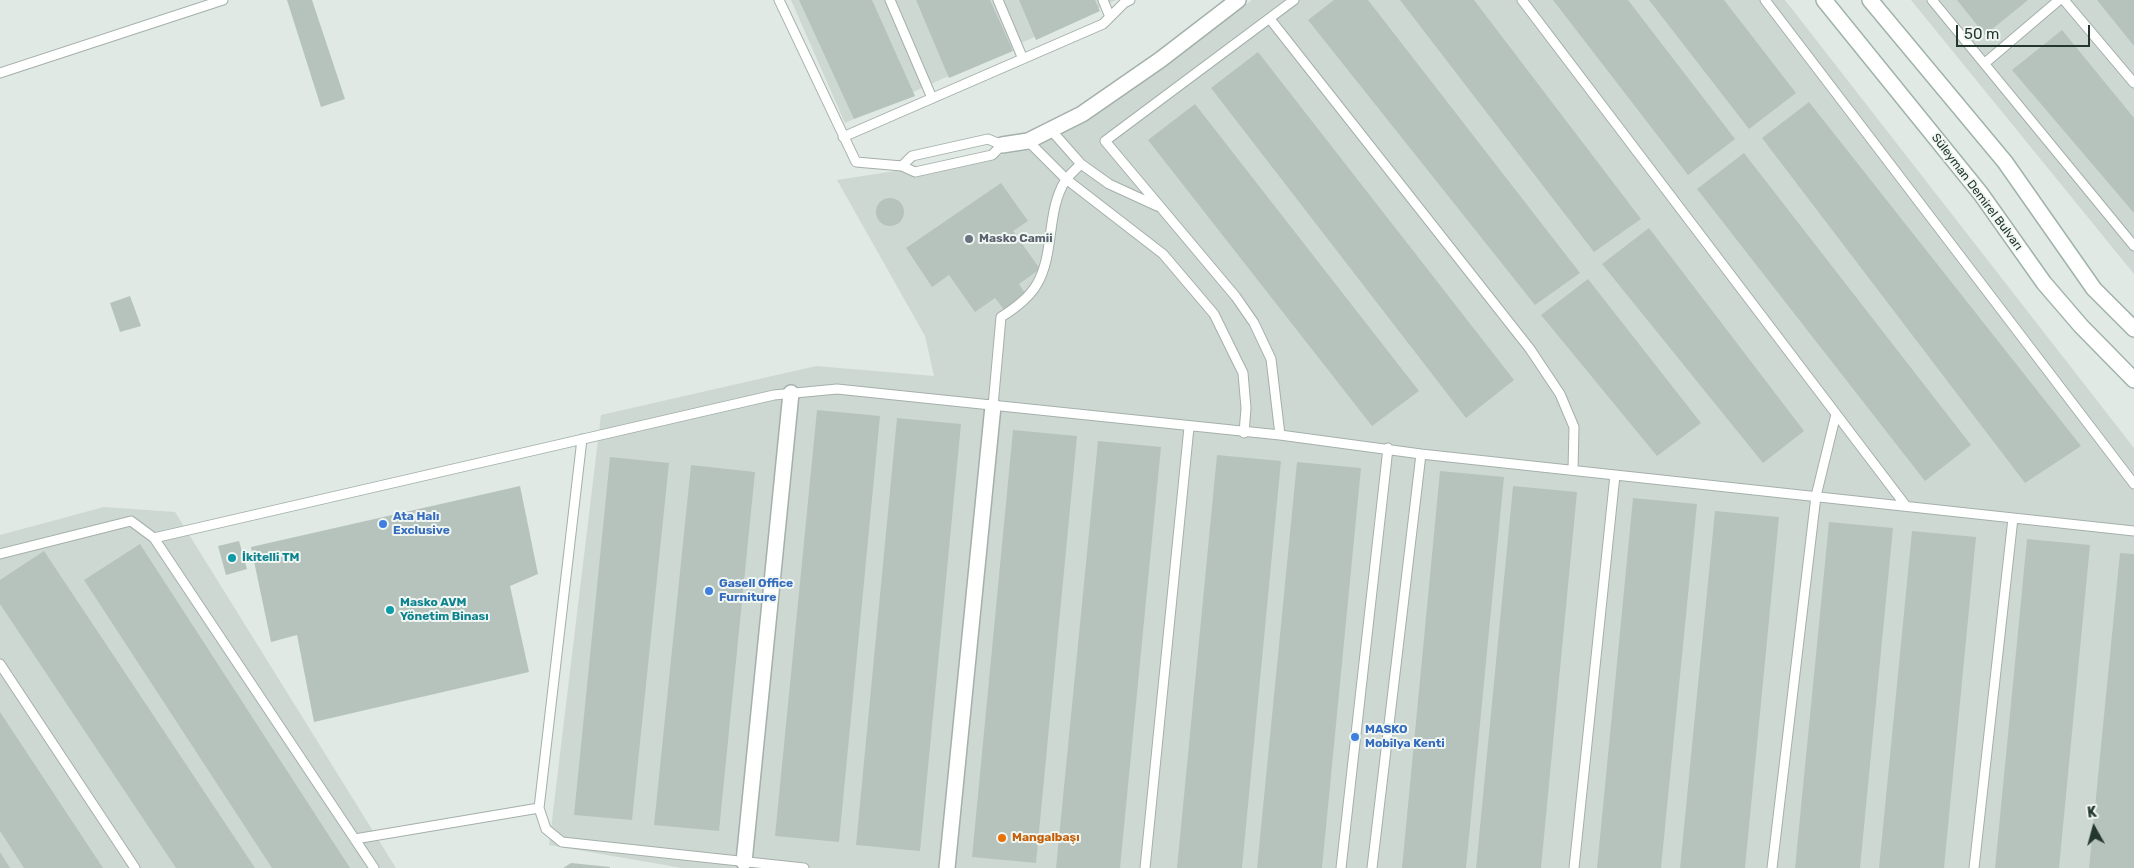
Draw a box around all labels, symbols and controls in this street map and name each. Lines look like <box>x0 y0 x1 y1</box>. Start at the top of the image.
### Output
scale bar <box>1959 15 2093 47</box>
text: 50 m <box>1964 25 1999 43</box>
street label: Süleyman Demirel Bulvarı <box>1928 131 2026 253</box>
place label: Masko Camii <box>979 232 1053 246</box>
marker: Masko Camii <box>963 233 975 245</box>
place label: Ata Halı Exclusive <box>393 510 450 538</box>
marker: Ata Halı Exclusive <box>377 518 389 530</box>
place label: İkitelli TM <box>242 551 299 565</box>
marker: İkitelli TM <box>226 552 238 564</box>
place label: Gasell Office Furniture <box>719 577 793 605</box>
marker: Gasell Office Furniture <box>703 585 715 597</box>
place label: Masko AVM Yönetim Binası <box>400 596 489 624</box>
marker: Masko AVM Yönetim Binası <box>384 604 396 616</box>
place label: MASKO Mobilya Kenti <box>1365 723 1445 751</box>
marker: MASKO Mobilya Kenti <box>1349 731 1361 743</box>
north arrow <box>2069 803 2119 853</box>
text: K <box>2086 804 2098 822</box>
place label: Mangalbaşı <box>1012 831 1080 845</box>
marker: Mangalbaşı <box>996 832 1008 844</box>

